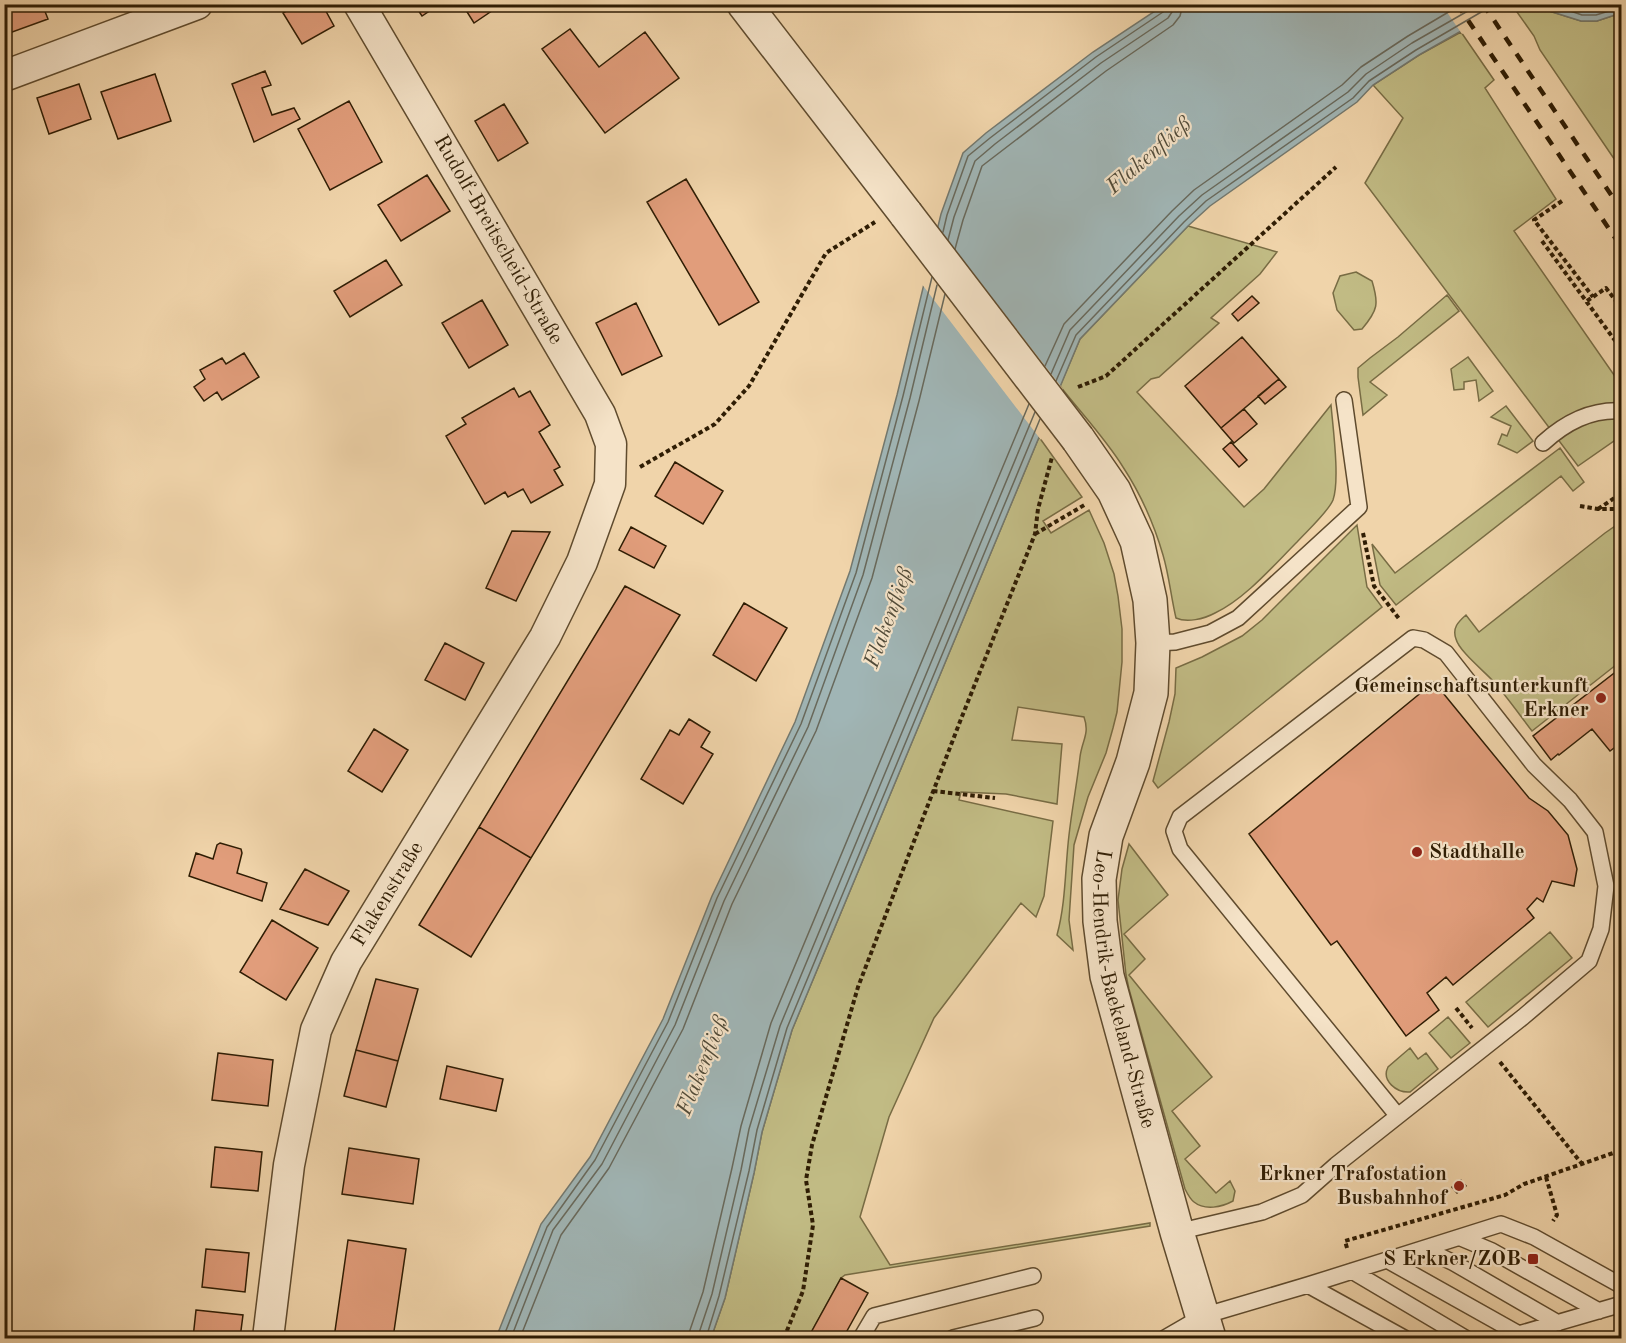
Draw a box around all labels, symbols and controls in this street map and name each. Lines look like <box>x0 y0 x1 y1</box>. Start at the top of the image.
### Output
water label: Flakenfließ <box>1102 112 1197 199</box>
street label: Rudolf-Breitscheid-Straße <box>430 132 566 348</box>
water label: Flakenfließ <box>860 564 918 672</box>
place label: Gemeinschaftsunterkunft Erkner <box>1354 676 1589 721</box>
marker: Gemeinschaftsunterkunft Erkner <box>1594 691 1608 705</box>
street label: Flakenstraße <box>348 838 428 950</box>
place label: Stadthalle <box>1429 842 1525 863</box>
marker: Stadthalle <box>1410 845 1424 859</box>
street label: Leo-Hendrik-Baekeland-Straße <box>1088 848 1159 1131</box>
water label: Flakenfließ <box>673 1012 733 1119</box>
place label: Erkner Trafostation Busbahnhof <box>1259 1164 1449 1209</box>
marker: Erkner Trafostation Busbahnhof <box>1452 1179 1466 1193</box>
place label: S Erkner/ZOB <box>1383 1249 1521 1270</box>
marker: S Erkner/ZOB <box>1526 1252 1540 1266</box>

